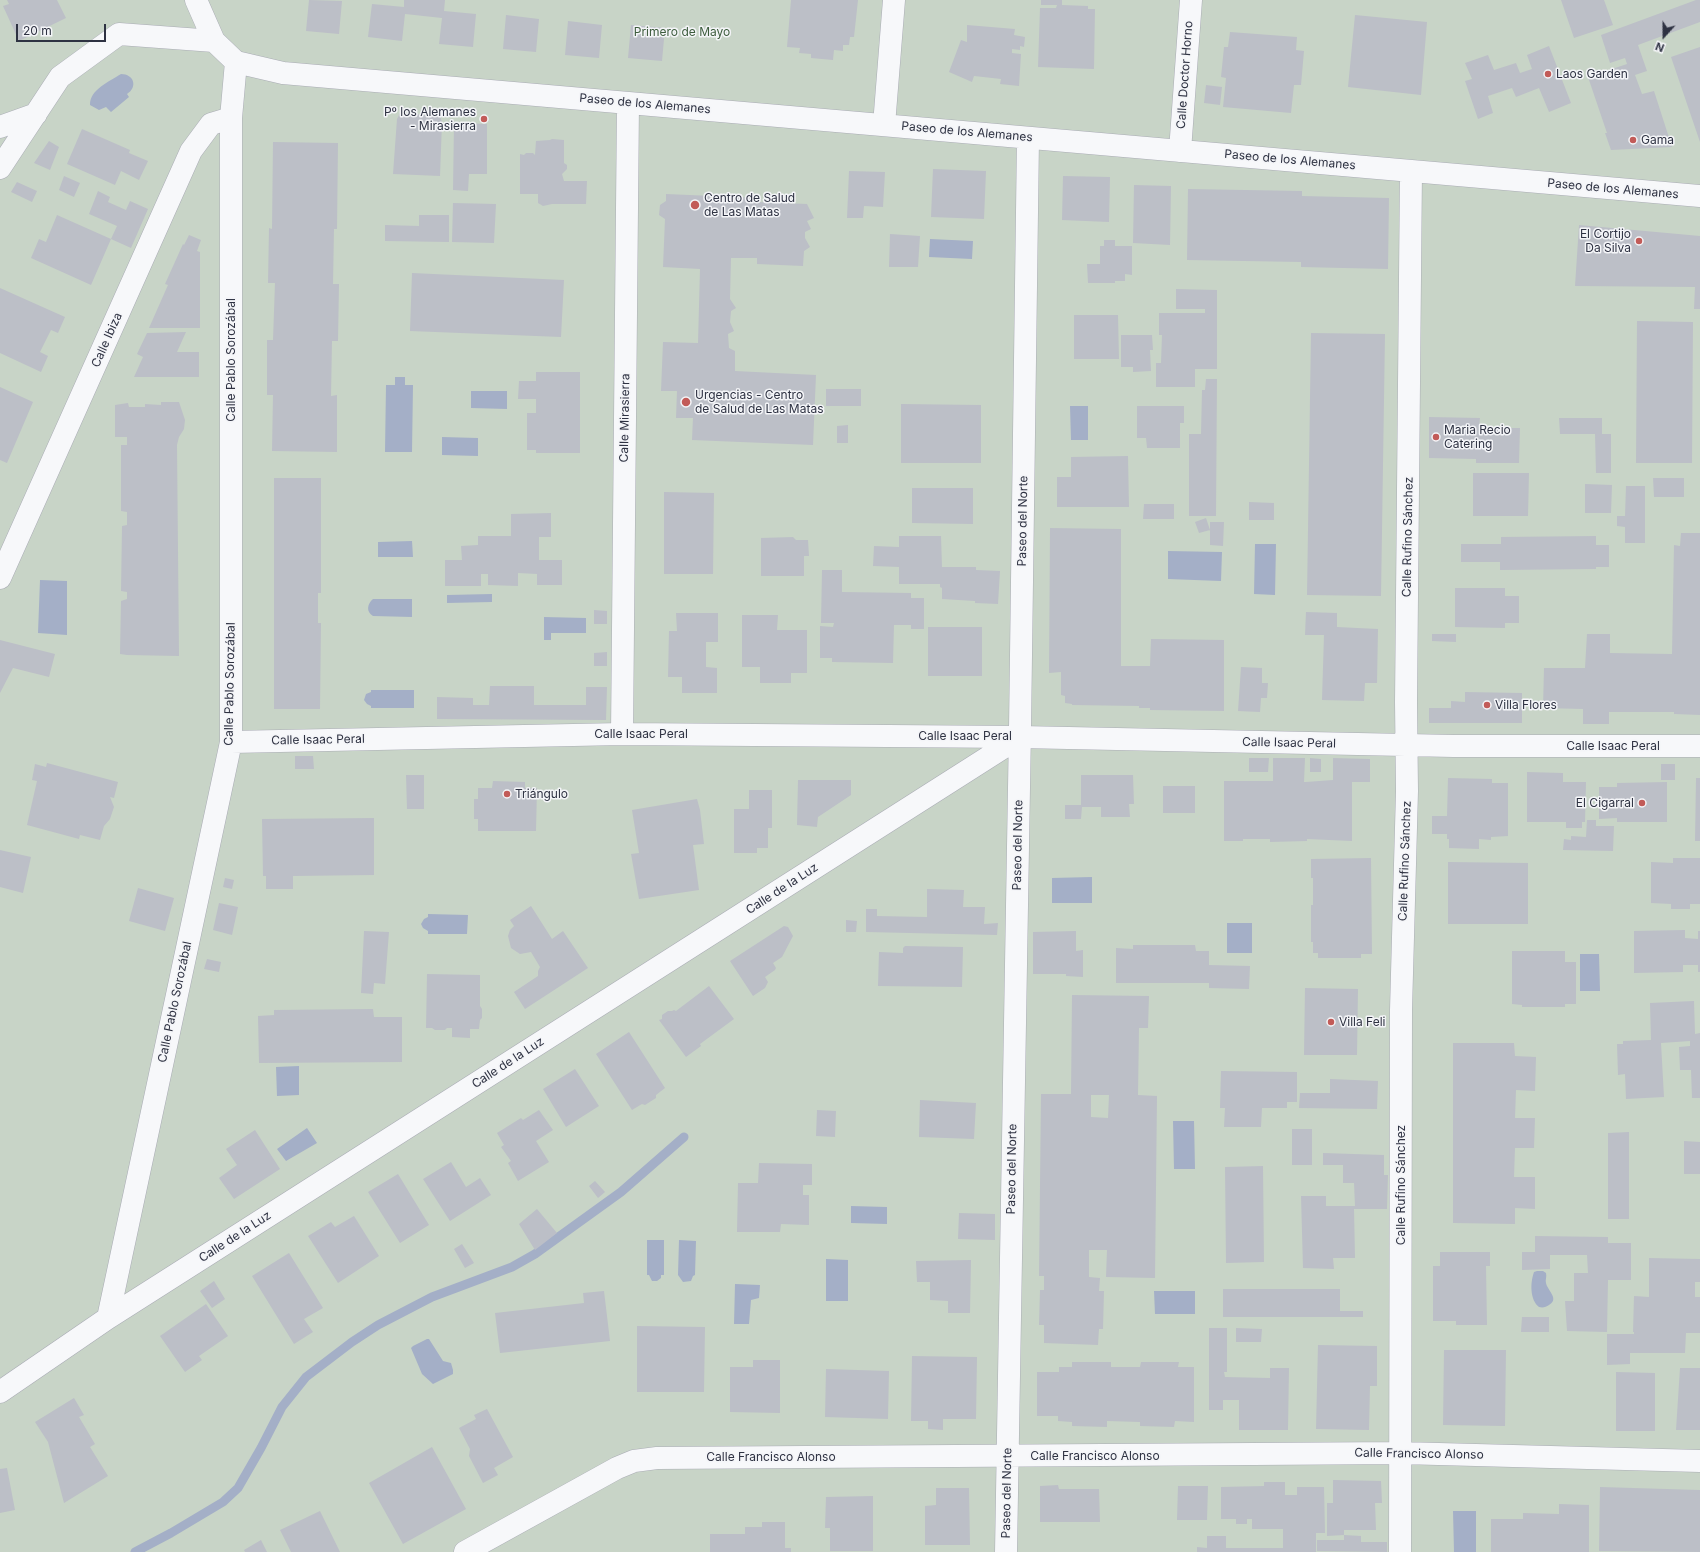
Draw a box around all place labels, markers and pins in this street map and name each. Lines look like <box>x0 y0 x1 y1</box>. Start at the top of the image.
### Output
place label: Laos Garden <box>1556 67 1628 81</box>
marker: Laos Garden <box>1543 69 1553 79</box>
place label: Pº los Alemanes - Mirasierra <box>384 105 476 133</box>
marker: Pº los Alemanes - Mirasierra <box>479 114 489 124</box>
place label: Gama <box>1641 133 1674 147</box>
marker: Gama <box>1628 135 1638 145</box>
place label: Centro de Salud de Las Matas <box>704 191 795 219</box>
marker: Centro de Salud de Las Matas <box>689 199 701 211</box>
place label: El Cortijo Da Silva <box>1580 227 1631 255</box>
marker: El Cortijo Da Silva <box>1634 236 1644 246</box>
place label: Urgencias - Centro de Salud de Las Matas <box>695 388 823 416</box>
marker: Urgencias - Centro de Salud de Las Matas <box>680 396 692 408</box>
place label: Maria Recio Catering <box>1444 423 1511 451</box>
marker: Maria Recio Catering <box>1431 432 1441 442</box>
place label: Villa Flores <box>1495 698 1557 712</box>
marker: Villa Flores <box>1482 700 1492 710</box>
place label: Triángulo <box>515 787 568 801</box>
marker: Triángulo <box>502 789 512 799</box>
place label: El Cigarral <box>1576 796 1634 810</box>
marker: El Cigarral <box>1637 798 1647 808</box>
place label: Villa Feli <box>1339 1015 1386 1029</box>
marker: Villa Feli <box>1326 1017 1336 1027</box>

